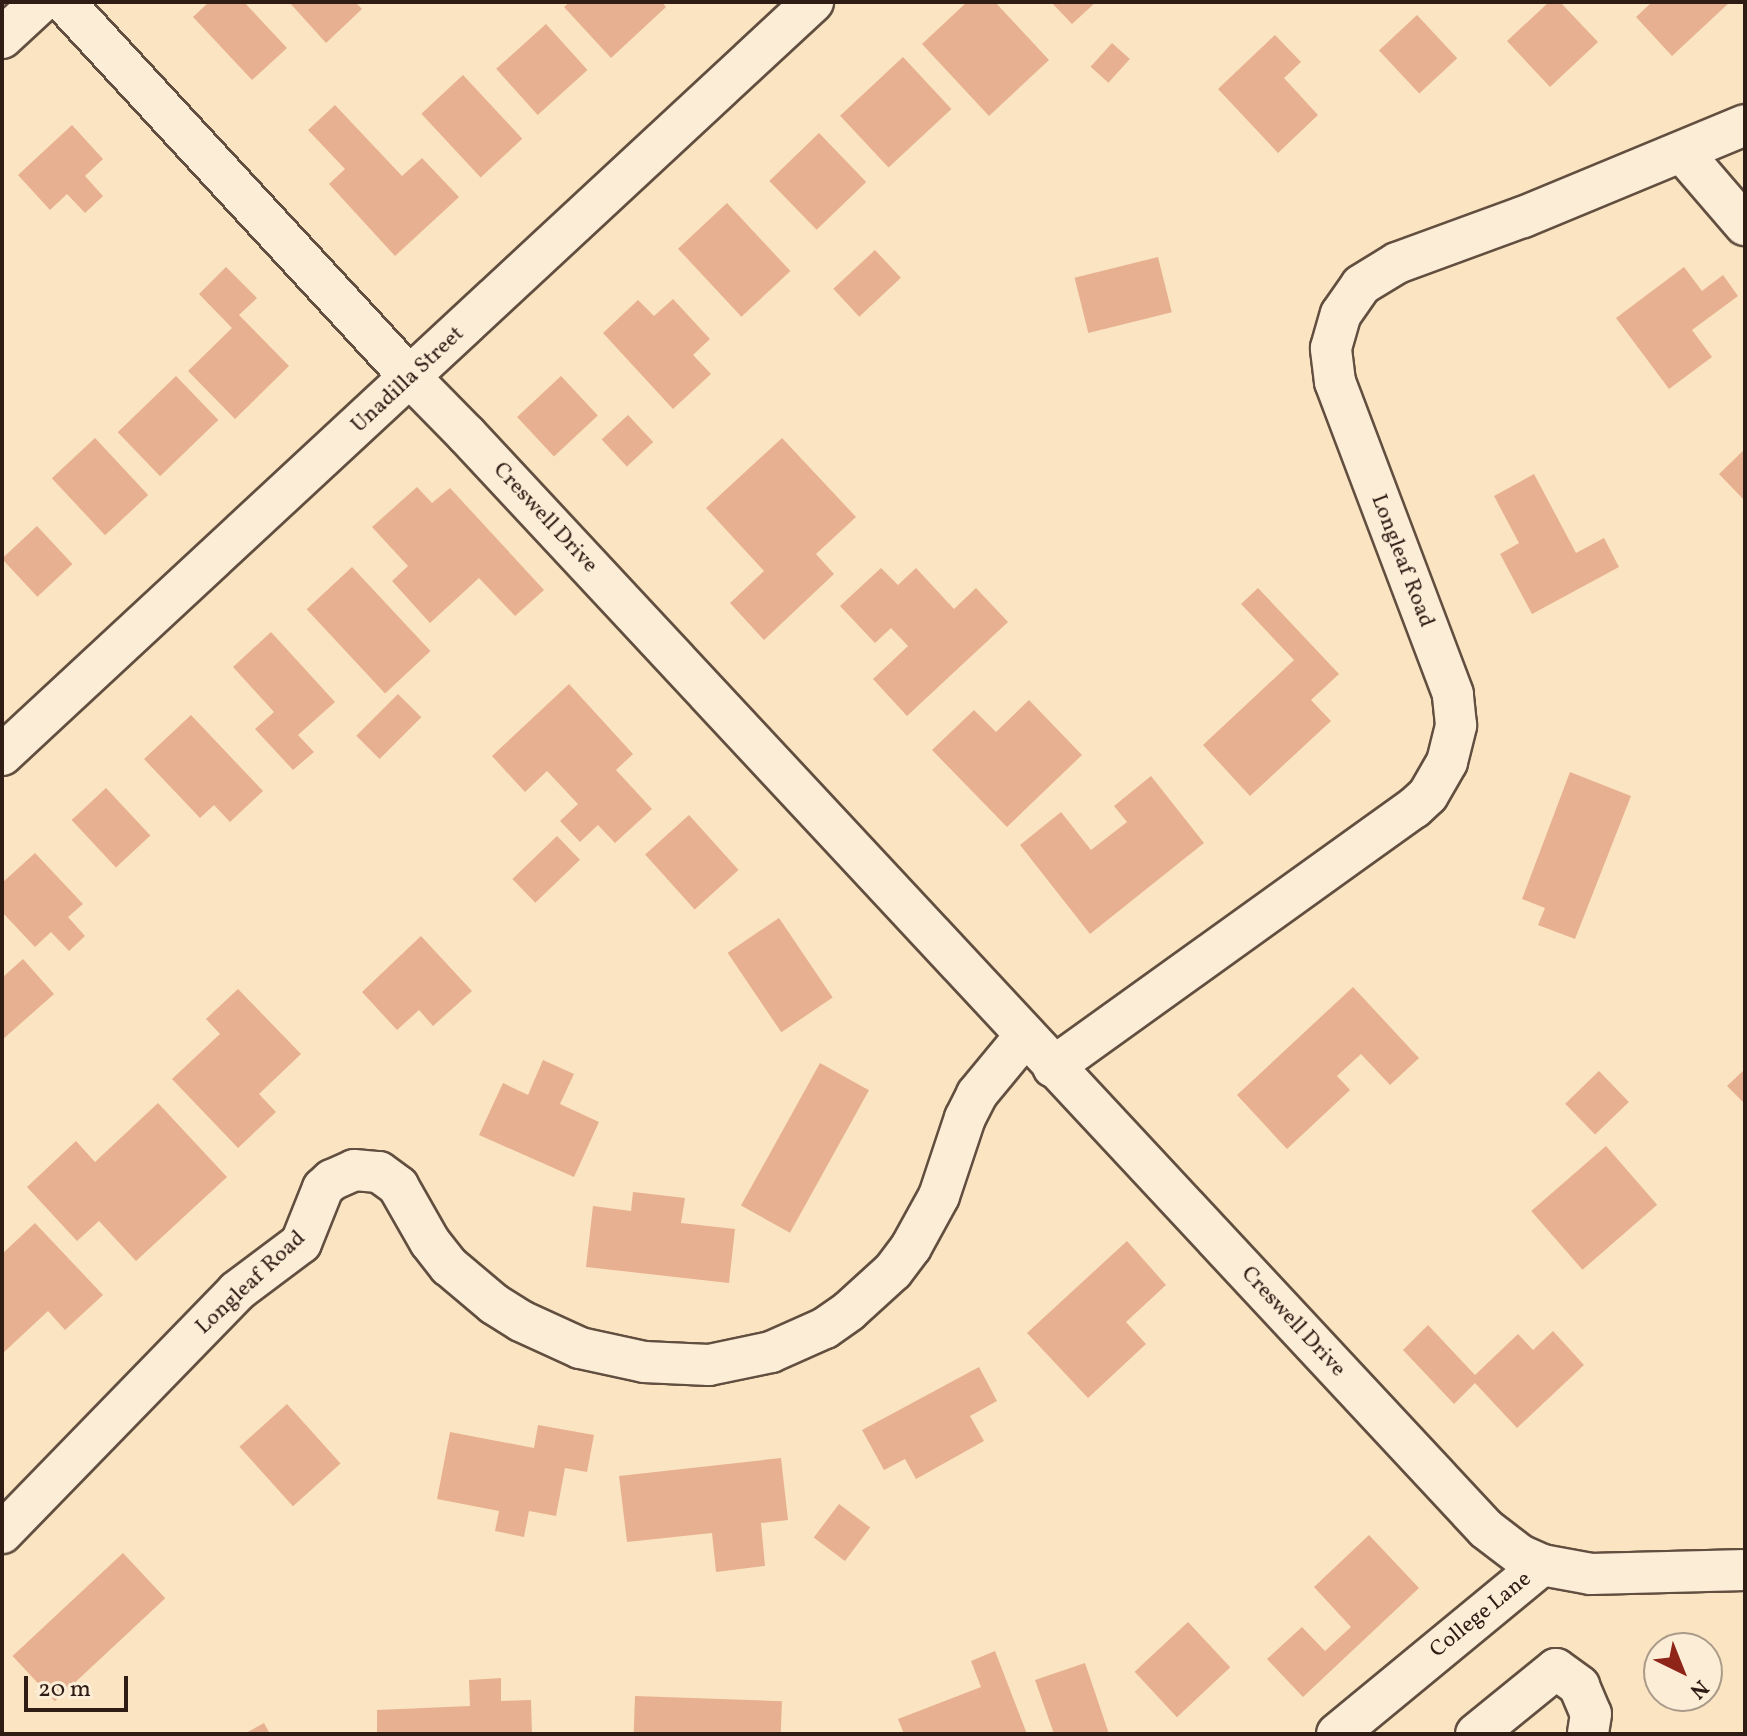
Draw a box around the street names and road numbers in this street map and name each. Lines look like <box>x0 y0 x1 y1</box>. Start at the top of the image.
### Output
street label: Unadilla Street <box>346 321 470 439</box>
street label: Creswell Drive <box>487 457 603 579</box>
street label: Longleaf Road <box>1365 492 1439 630</box>
street label: Longleaf Road <box>192 1226 310 1340</box>
street label: Creswell Drive <box>1235 1261 1351 1383</box>
street label: College Lane <box>1425 1566 1537 1664</box>

